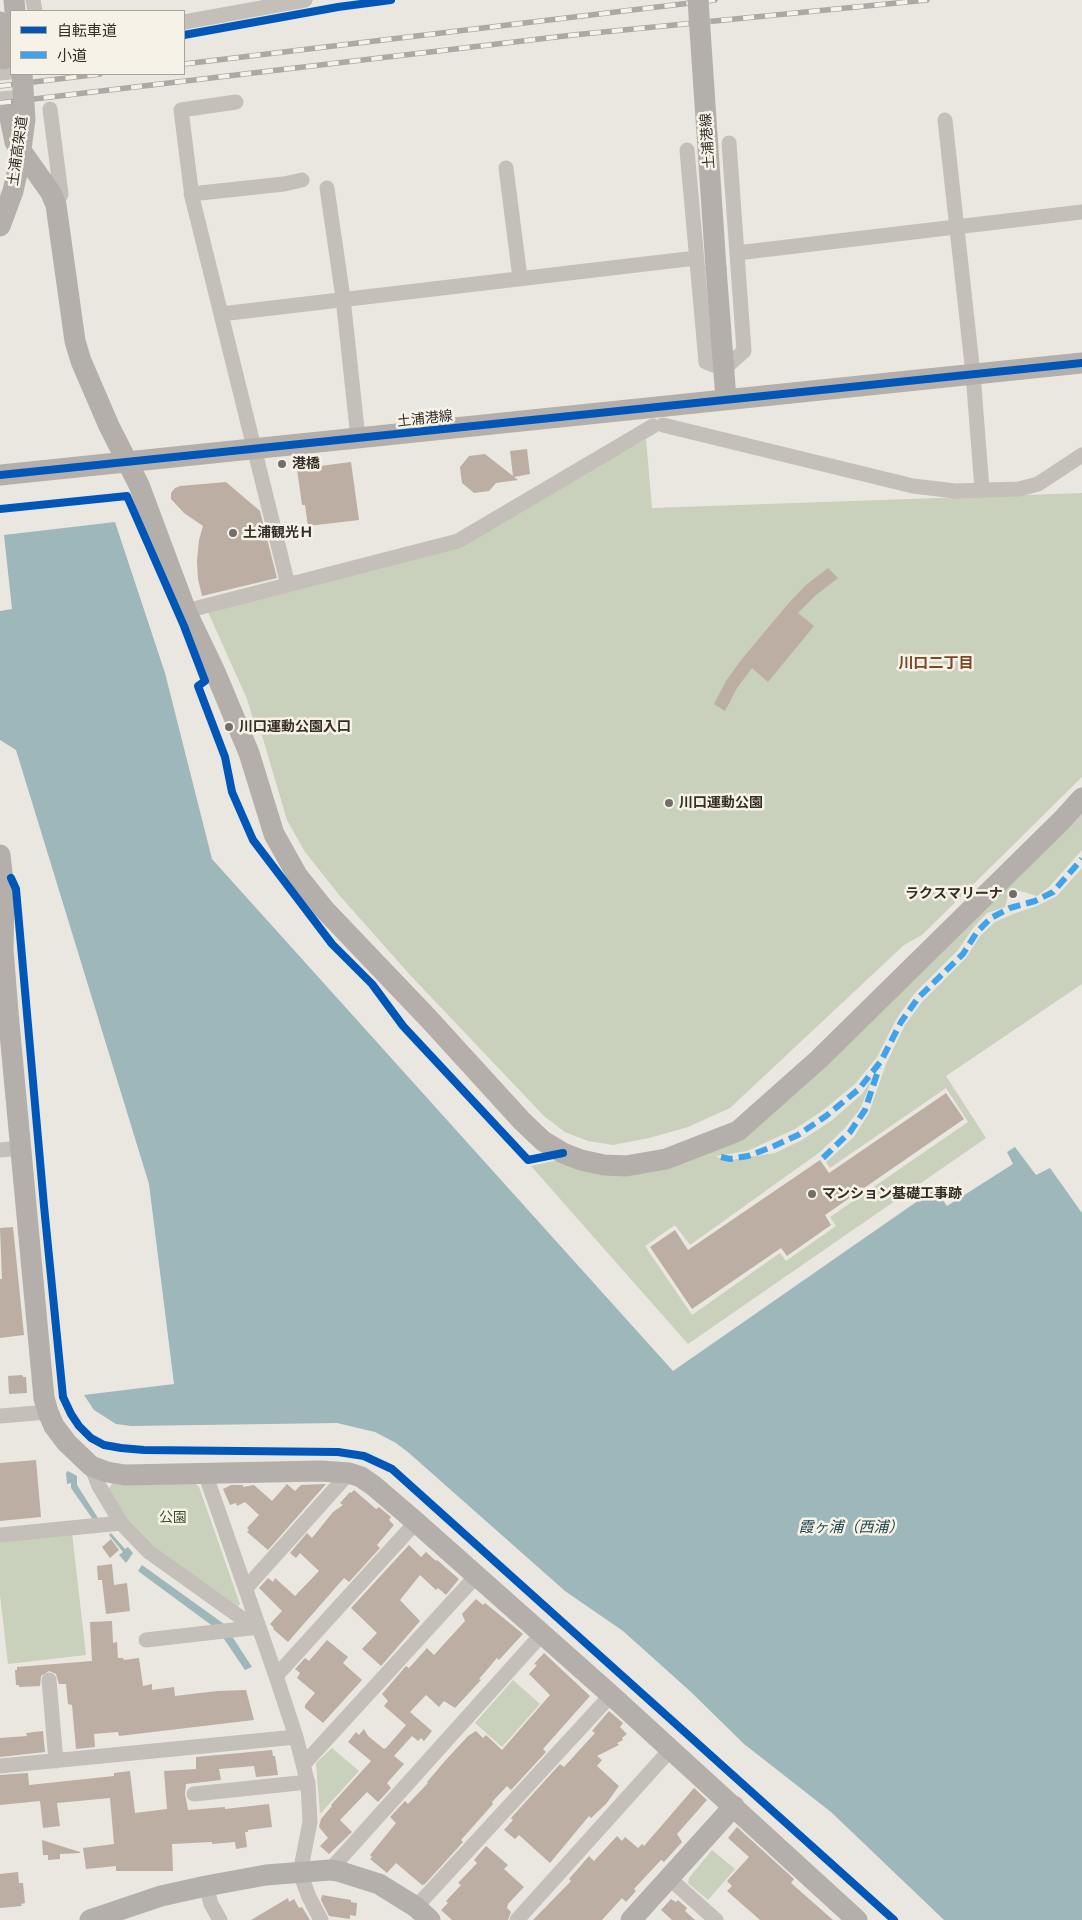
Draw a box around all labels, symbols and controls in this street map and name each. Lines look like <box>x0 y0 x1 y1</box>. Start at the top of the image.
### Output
legend <box>10 10 185 75</box>
text: 自転車道 <box>57 22 117 40</box>
text: 小道 <box>57 47 87 65</box>
street label: 土浦港線 <box>698 112 718 170</box>
street label: 土浦高架道 <box>5 115 31 187</box>
street label: 土浦港線 <box>396 408 454 430</box>
place label: 港橋 <box>292 456 320 472</box>
marker: 港橋 <box>276 458 288 470</box>
place label: 土浦観光Ｈ <box>243 525 313 541</box>
marker: 土浦観光Ｈ <box>227 527 239 539</box>
district label: 川口二丁目 <box>899 655 973 673</box>
place label: 川口運動公園入口 <box>239 719 351 735</box>
marker: 川口運動公園入口 <box>223 721 235 733</box>
place label: 川口運動公園 <box>679 795 763 811</box>
marker: 川口運動公園 <box>663 797 675 809</box>
place label: ラクスマリーナ <box>905 886 1003 902</box>
marker: ラクスマリーナ <box>1007 888 1019 900</box>
place label: マンション基礎工事跡 <box>822 1186 962 1202</box>
marker: マンション基礎工事跡 <box>806 1188 818 1200</box>
park label: 公園 <box>159 1510 187 1526</box>
water label: 霞ヶ浦（西浦） <box>799 1519 903 1537</box>

